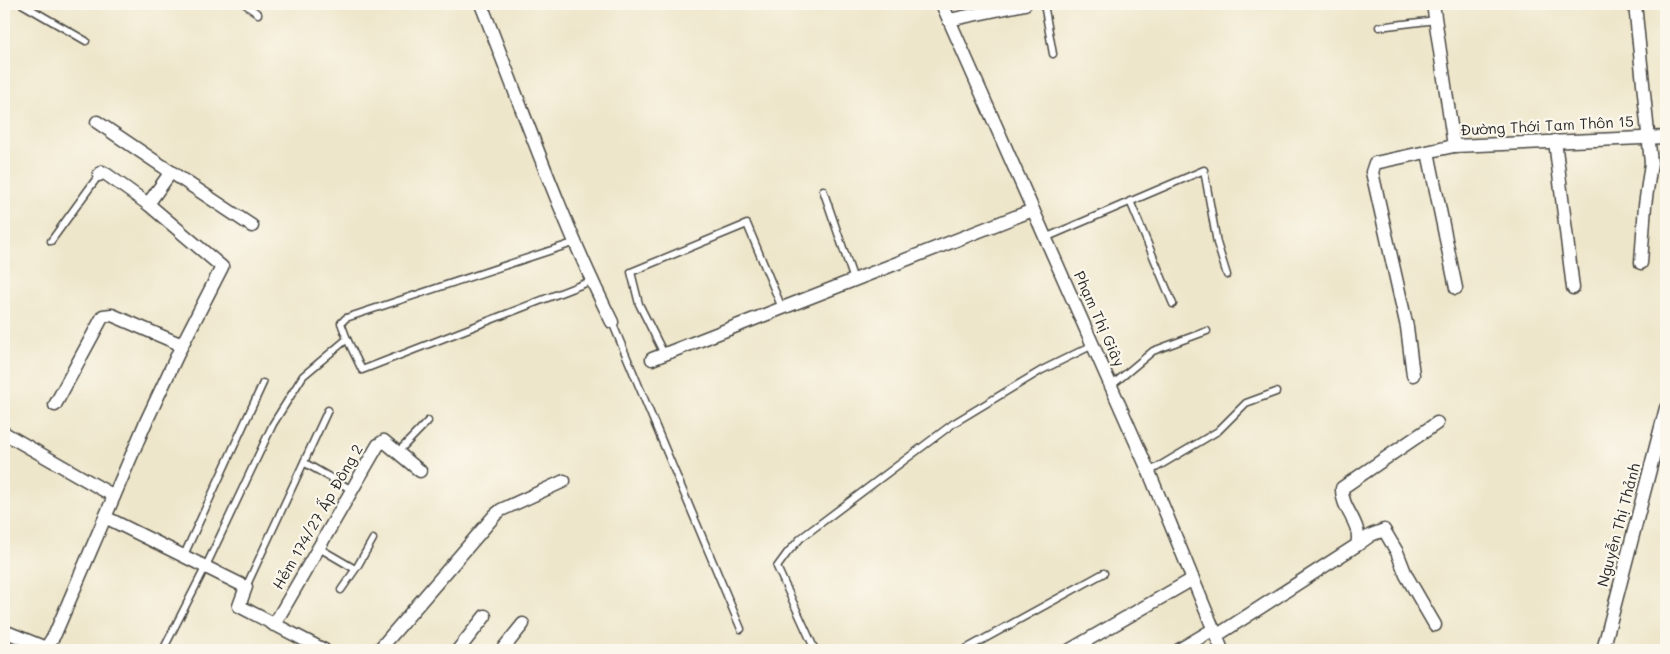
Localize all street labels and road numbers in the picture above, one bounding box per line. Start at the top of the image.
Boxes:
street label: Đường Thới Tam Thôn 15 [1460,110,1634,140]
street label: Phạm Thị Giây [1070,268,1130,370]
street label: Hẻm 174/27 Ấp Đông 2 [267,440,367,593]
street label: Nguyễn Thị Thảnh [1592,461,1644,589]

